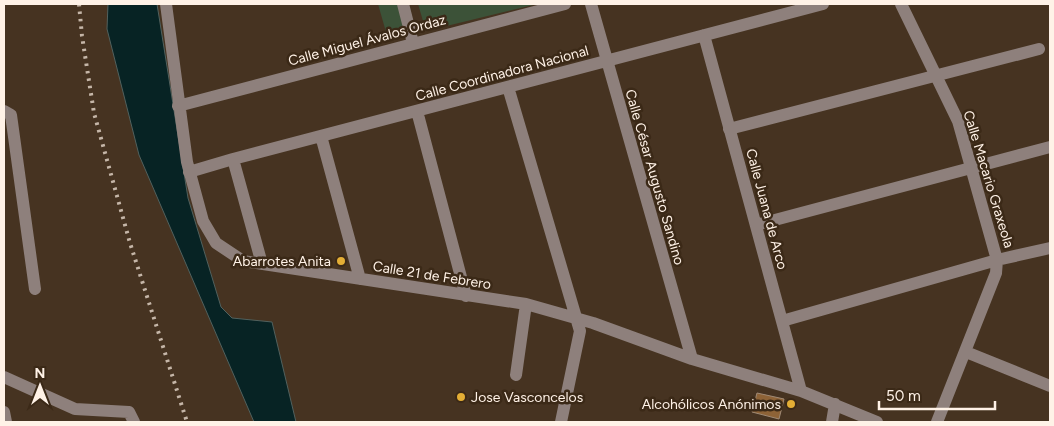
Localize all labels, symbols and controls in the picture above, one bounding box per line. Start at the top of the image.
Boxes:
street label: Calle Miguel Ávalos Ordaz [287,11,448,70]
street label: Calle Coordinadora Nacional [414,42,591,105]
street label: Calle César Augusto Sandino [621,87,688,267]
street label: Calle Macario Graxeola [960,108,1018,250]
street label: Calle Juana de Arco [742,147,791,271]
place label: Abarrotes Anita [233,253,331,270]
marker: Abarrotes Anita [335,255,347,267]
street label: Calle 21 de Febrero [372,258,492,293]
north arrow [15,361,65,411]
text: N [35,365,45,382]
scale bar [879,378,995,410]
text: 50 m [886,387,921,405]
place label: Jose Vasconcelos [471,389,583,406]
marker: Jose Vasconcelos [455,391,467,403]
place label: Alcohólicos Anónimos [642,396,781,413]
marker: Alcohólicos Anónimos [785,398,797,410]

